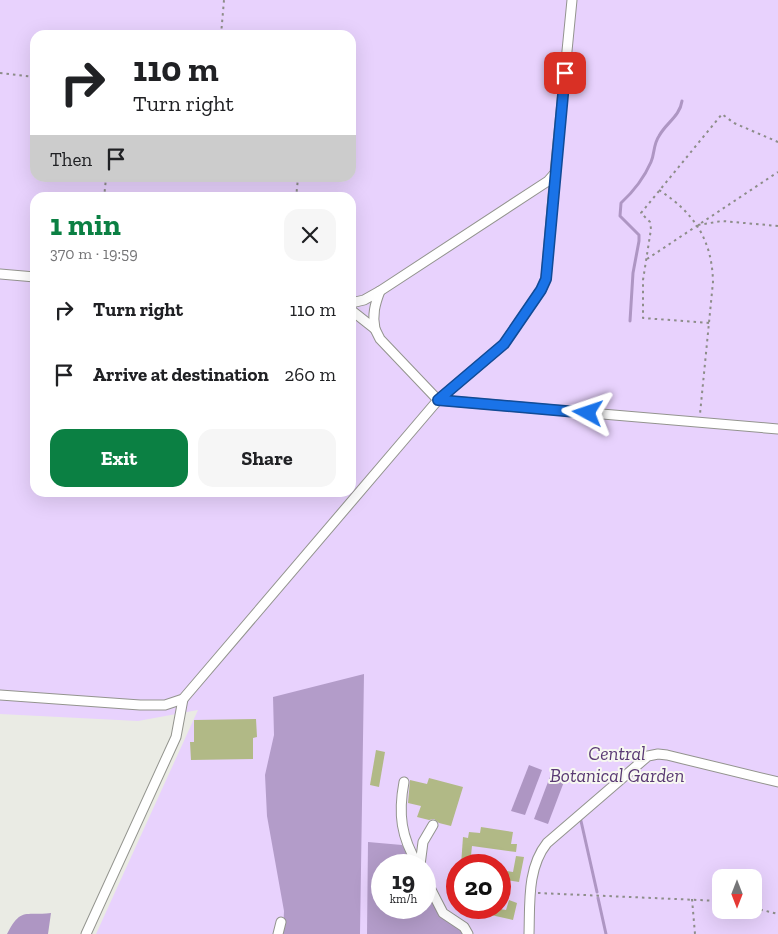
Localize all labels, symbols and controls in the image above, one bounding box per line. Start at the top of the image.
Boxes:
text: 110 m [133,48,219,90]
icon: right [50,50,115,115]
pin [544,52,586,94]
icon: arrive [551,59,579,87]
text: Turn right [133,90,234,117]
icon: arrive [102,145,130,173]
text: Then [50,148,92,171]
text: 1 min [50,207,121,243]
button: close [284,209,336,261]
text: 370 m · 19:59 [50,244,138,263]
icon: right [50,296,78,324]
text: Turn right [93,298,183,321]
text: 110 m [290,298,336,321]
icon: arrive [50,361,78,389]
text: Arrive at destination [93,363,269,386]
text: 260 m [284,363,336,386]
position arrow [561,386,613,438]
button: Exit [50,429,188,487]
button: Share [198,429,336,487]
park label: Central Botanical Garden [550,742,684,787]
speed limit sign: 20 [446,854,511,919]
text: 19 [392,865,415,895]
north arrow [712,869,762,919]
map controls [712,869,762,919]
text: km/h [390,892,417,906]

